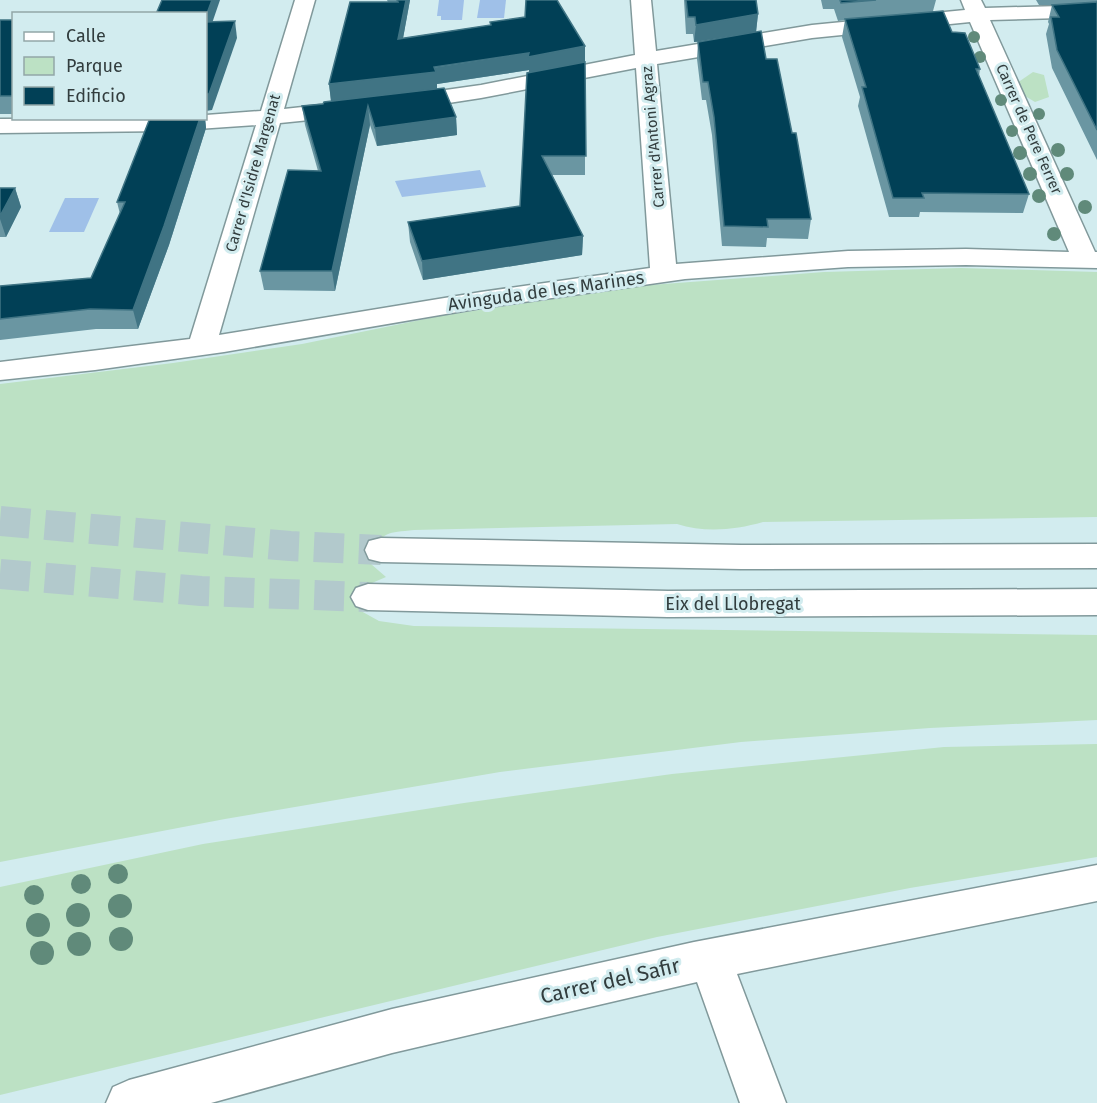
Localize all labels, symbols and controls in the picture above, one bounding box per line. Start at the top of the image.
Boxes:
legend [12,12,207,120]
text: Calle [66,25,106,47]
text: Parque [66,55,123,77]
street label: Carrer de Pere Ferrer [992,61,1066,197]
street label: Carrer d'Antoni Agraz [638,65,668,209]
text: Edificio [66,85,126,107]
street label: Carrer d'Isidre Margenat [222,91,284,254]
street label: Avinguda de les Marines [446,266,646,316]
street label: Eix del Llobregat [665,593,801,615]
street label: Carrer del Safir [538,952,682,1010]

